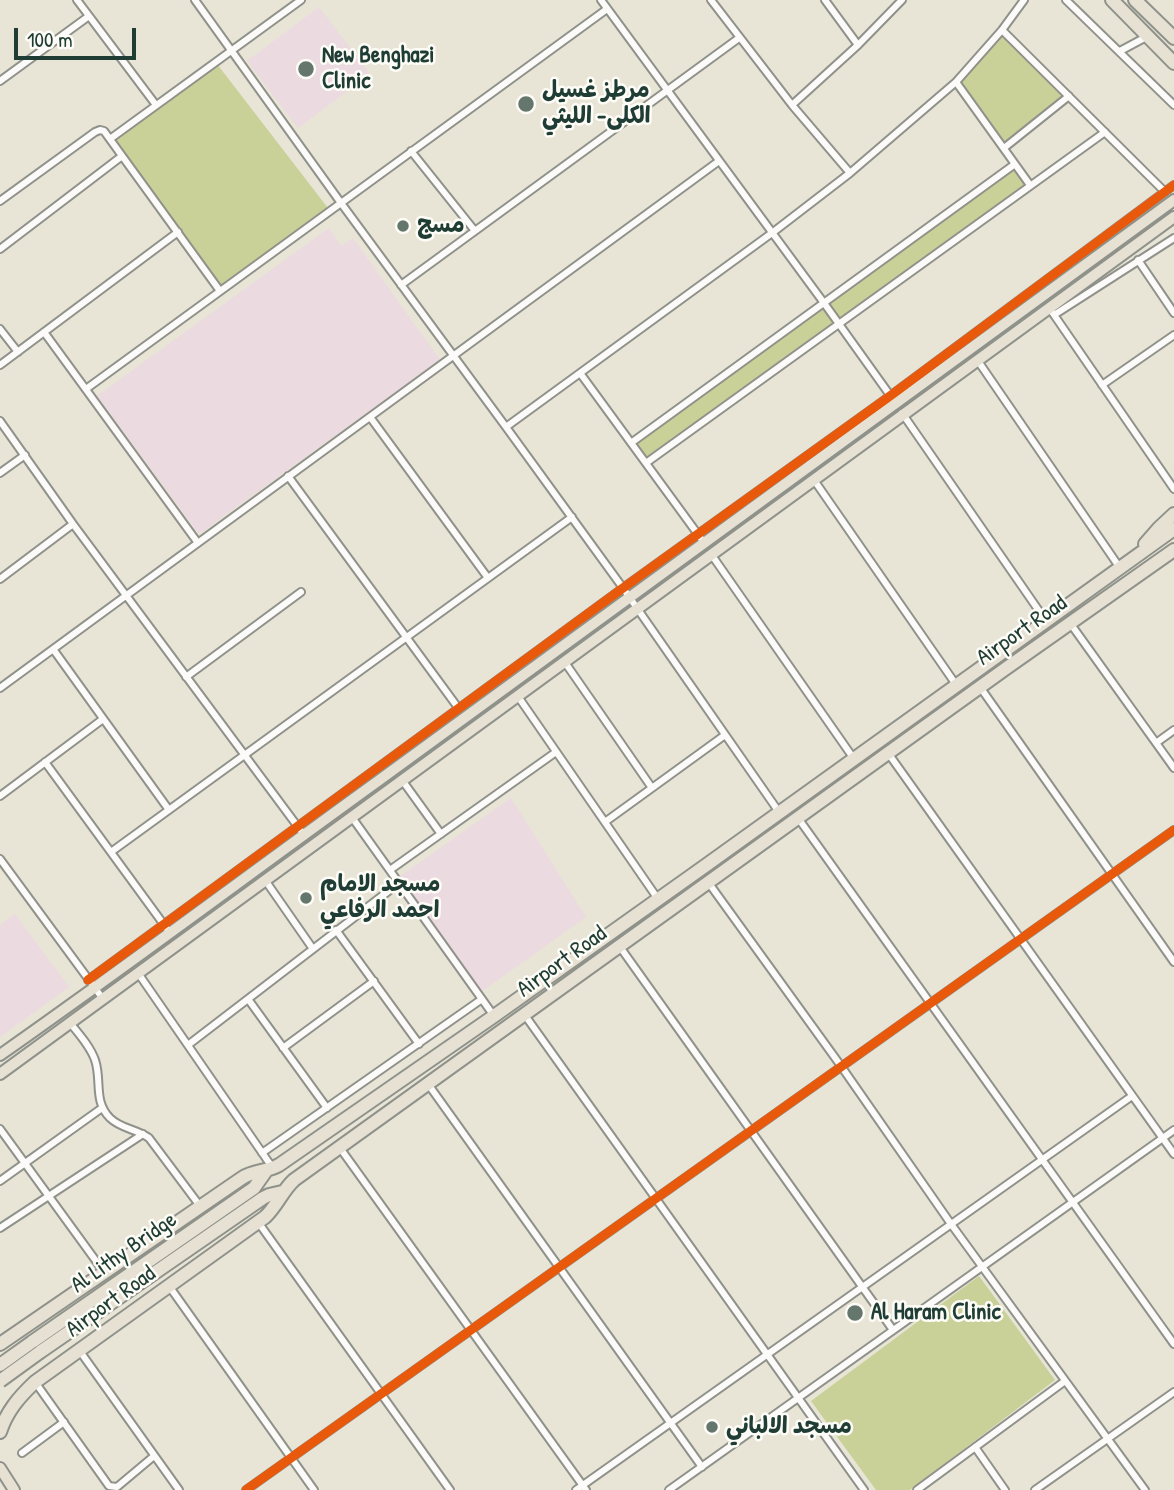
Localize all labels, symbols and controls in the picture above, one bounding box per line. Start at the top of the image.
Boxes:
scale bar [18,14,140,58]
text: 100 m [27,25,73,54]
place label: New Benghazi Clinic [322,42,434,96]
marker: New Benghazi Clinic [296,59,316,79]
place label: مرطز غسيل الكلى- الليثي [542,77,651,131]
marker: مرطز غسيل الكلى- الليثي [516,94,536,114]
place label: مسج [417,212,465,240]
marker: مسج [395,218,411,234]
street label: Airport Road [971,590,1073,672]
place label: مسجد الامام احمد الرفاعي [320,871,440,925]
marker: مسجد الامام احمد الرفاعي [298,890,314,906]
street label: Airport Road [512,920,612,1004]
street label: Al Lithy Bridge [66,1206,182,1300]
street label: Airport Road [61,1260,161,1344]
place label: Al Haram Clinic [871,1299,1001,1327]
marker: Al Haram Clinic [845,1303,865,1323]
place label: مسجد الالباني [726,1413,852,1441]
marker: مسجد الالباني [704,1419,720,1435]

